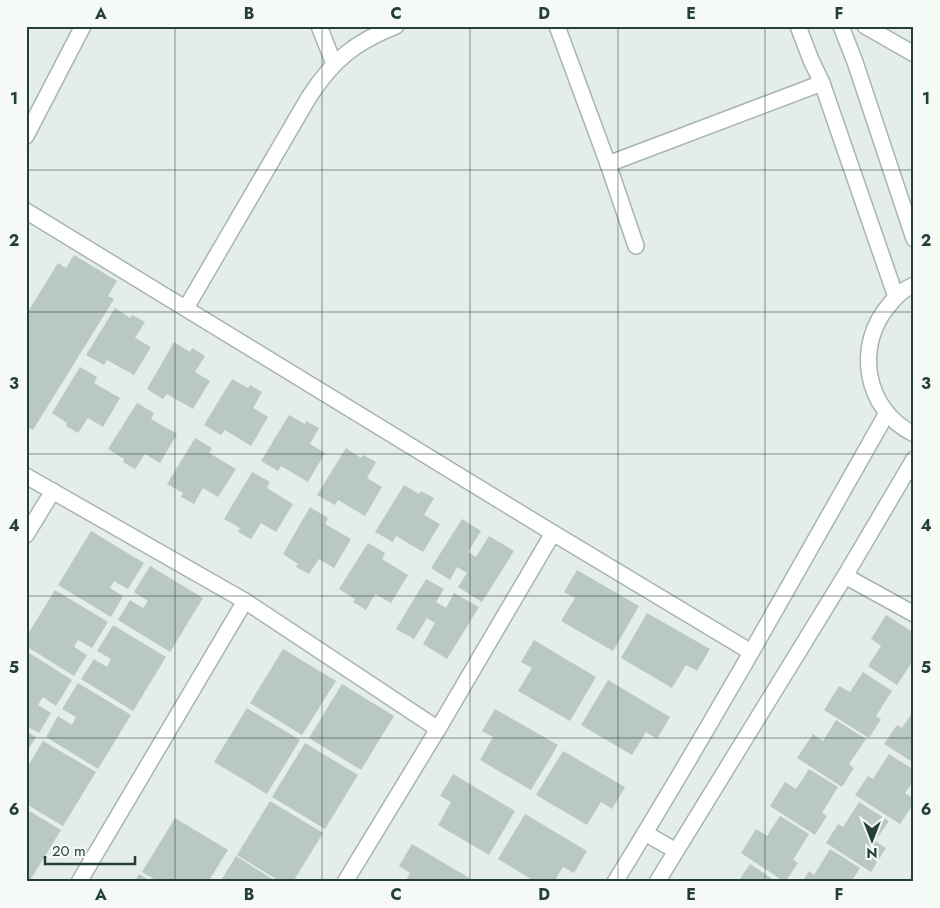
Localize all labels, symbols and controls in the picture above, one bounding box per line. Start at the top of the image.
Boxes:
text: A [94,2,107,25]
text: B [244,2,254,25]
text: C [390,2,402,25]
text: D [538,2,550,25]
text: E [686,2,696,25]
text: F [835,2,843,25]
text: 1 [10,87,18,110]
text: 1 [922,87,930,110]
text: 2 [9,229,19,252]
text: 2 [921,229,931,252]
text: 3 [9,372,19,395]
text: 3 [921,372,931,395]
text: 4 [8,514,20,537]
text: 4 [920,514,932,537]
text: 5 [9,656,19,679]
text: 5 [921,656,931,679]
text: 6 [9,798,19,821]
text: 6 [921,798,931,821]
north arrow [848,816,898,866]
scale bar [45,833,135,865]
text: 20 m [52,840,86,862]
text: N [866,843,878,863]
text: A [94,883,107,906]
text: B [244,883,254,906]
text: C [390,883,402,906]
text: D [538,883,550,906]
text: E [686,883,696,906]
text: F [835,883,843,906]

